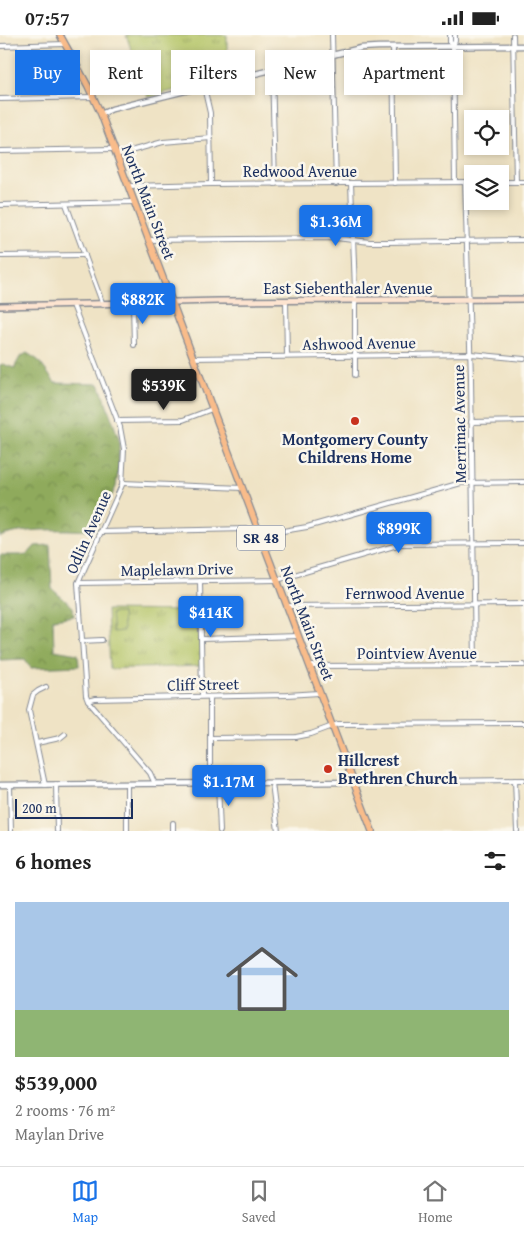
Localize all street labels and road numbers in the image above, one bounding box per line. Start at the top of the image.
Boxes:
street label: North Main Street [116,141,182,263]
street label: Redwood Avenue [243,159,357,183]
street label: East Siebenthaler Avenue [263,276,433,300]
street label: Ashwood Avenue [302,330,416,356]
street label: Merrimac Avenue [446,364,472,484]
street label: Odlin Avenue [59,487,117,577]
road number: SR 48 [237,525,285,551]
street label: Maplelawn Drive [120,556,234,582]
street label: North Main Street [275,562,341,684]
street label: Fernwood Avenue [346,581,464,605]
street label: Pointview Avenue [357,641,477,665]
street label: Cliff Street [167,671,240,697]

